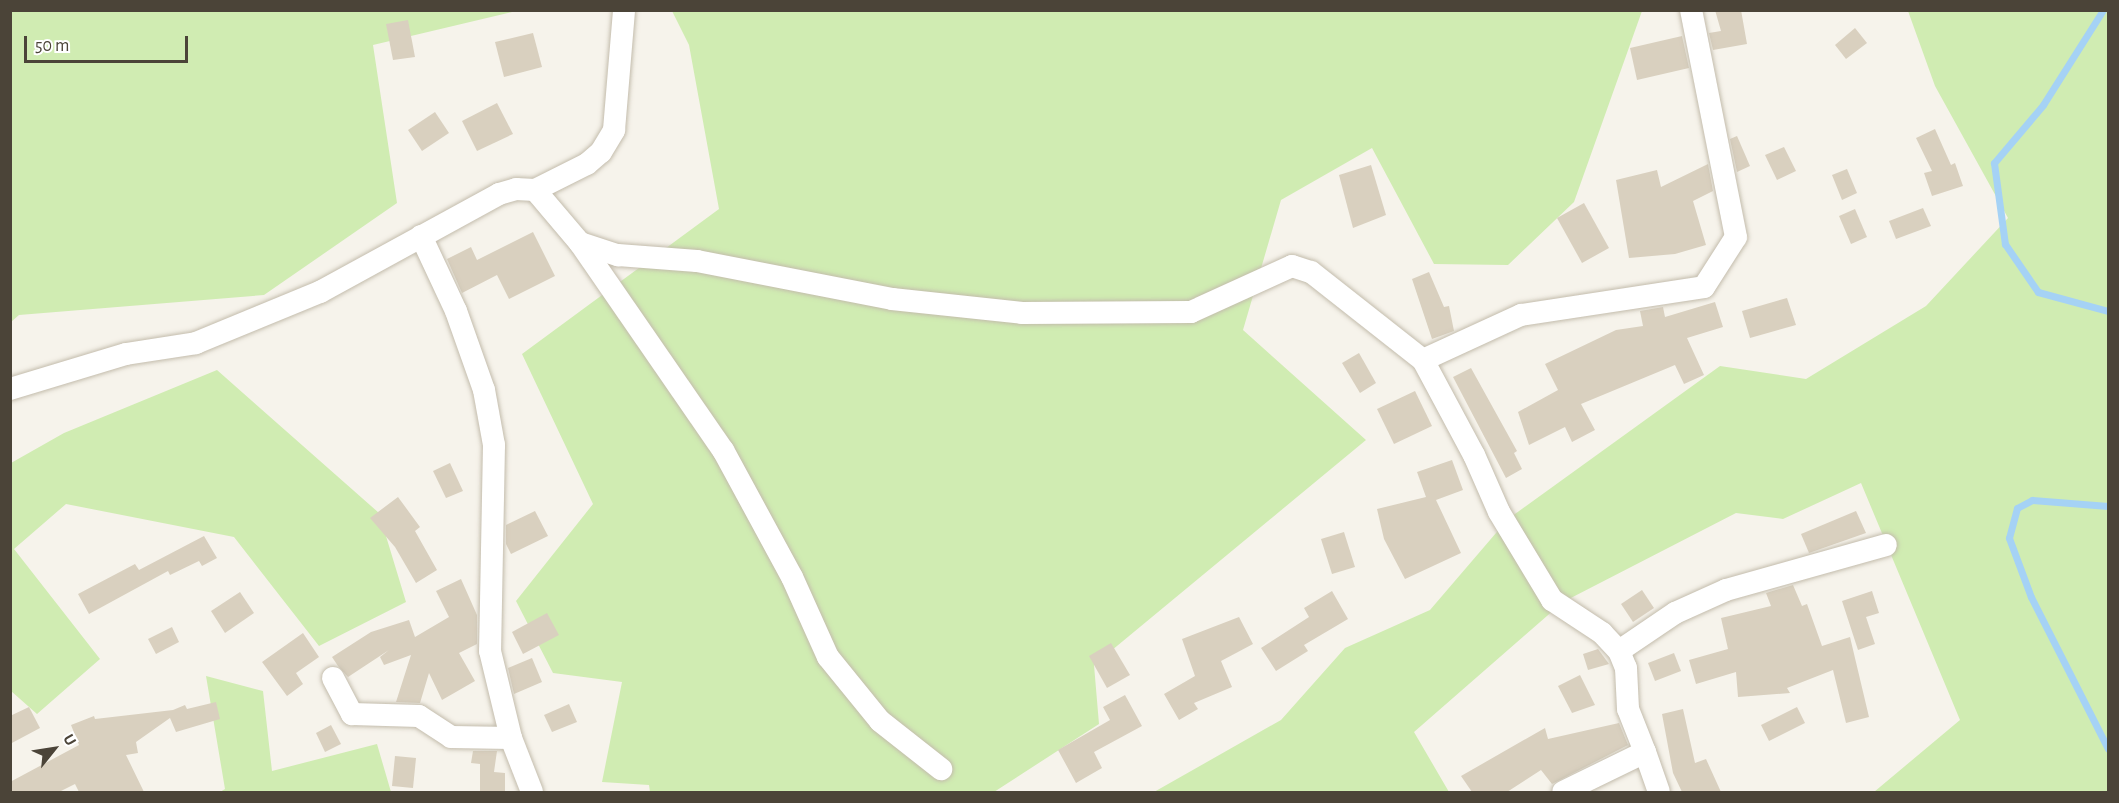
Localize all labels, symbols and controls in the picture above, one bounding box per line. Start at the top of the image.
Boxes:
scale bar [27,24,190,62]
text: 50 m [35,37,69,55]
north arrow [24,719,84,779]
text: U [60,732,79,748]

